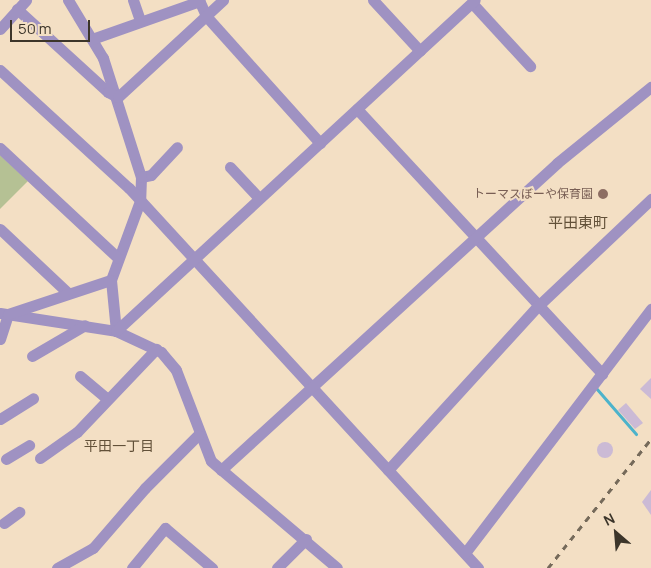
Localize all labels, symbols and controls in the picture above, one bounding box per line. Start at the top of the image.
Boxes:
scale bar [12,10,92,42]
text: 50 m [18,18,52,39]
place label: トーマスぼーや保育園 [473,187,593,201]
marker: トーマスぼーや保育園 [597,188,609,200]
district label: 平田東町 [548,214,608,232]
district label: 平田一丁目 [84,438,154,454]
north arrow [591,508,641,558]
text: N [600,508,618,530]

